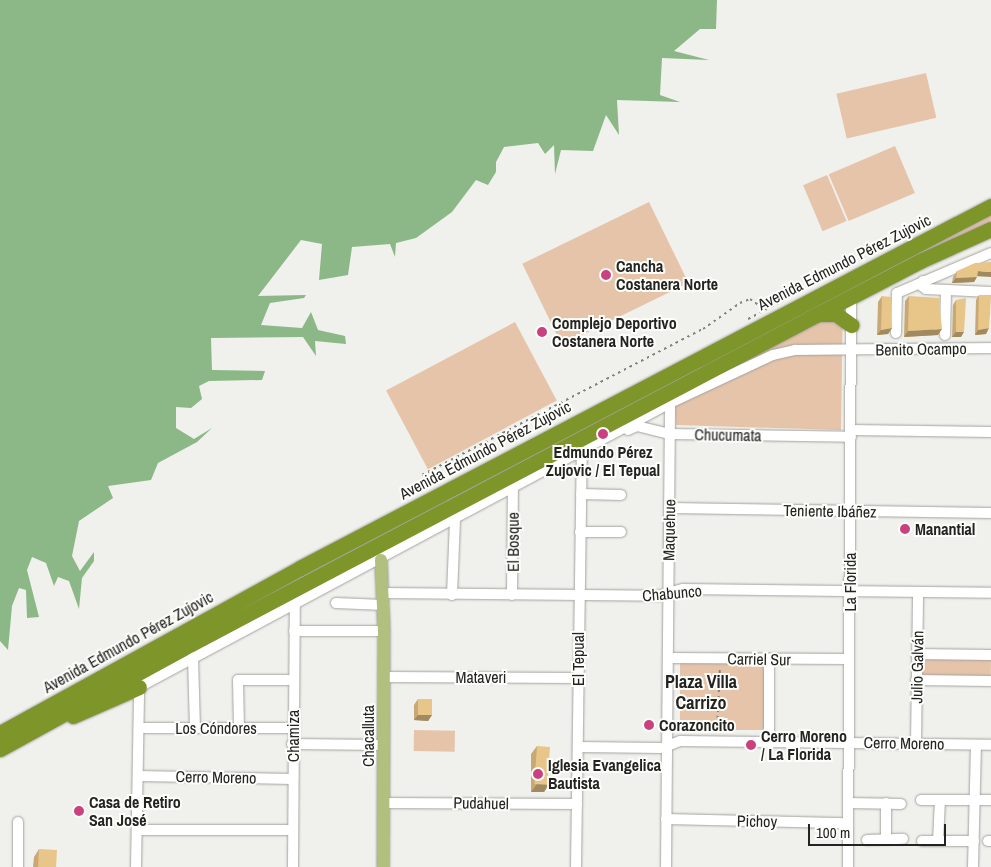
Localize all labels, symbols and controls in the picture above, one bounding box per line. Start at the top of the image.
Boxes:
street label: Avenida Edmundo Pérez Zujovic [754,210,934,314]
place label: Cancha Costanera Norte [616,256,718,294]
marker: Cancha Costanera Norte [600,269,612,281]
place label: Complejo Deportivo Costanera Norte [552,313,677,351]
marker: Complejo Deportivo Costanera Norte [536,326,548,338]
street label: Benito Ocampo [875,339,967,359]
street label: Avenida Edmundo Pérez Zujovic [396,397,574,503]
street label: Chucumata [694,425,762,445]
marker: Edmundo Pérez Zujovic / El Tepual [597,428,609,440]
place label: Edmundo Pérez Zujovic / El Tepual [546,442,660,480]
street label: Maquehue [659,499,679,561]
street label: Teniente Ibáñez [783,501,877,521]
street label: El Bosque [503,512,523,572]
place label: Manantial [915,519,976,539]
marker: Manantial [899,523,911,535]
street label: La Florida [840,552,860,612]
street label: Chabunco [641,581,703,605]
street label: Avenida Edmundo Pérez Zujovic [40,587,216,697]
street label: Julio Galván [907,630,927,704]
street label: El Tepual [568,632,588,686]
street label: Carriel Sur [727,649,791,669]
street label: Mataveri [455,667,507,687]
district label: Plaza Villa Carrizo [665,672,737,714]
street label: Chacalluta [358,705,378,767]
street label: Chamiza [283,710,303,762]
place label: Corazoncito [659,715,735,735]
street label: Los Cóndores [175,718,257,738]
marker: Corazoncito [643,719,655,731]
place label: Cerro Moreno / La Florida [761,726,847,764]
street label: Cerro Moreno [863,733,945,753]
marker: Cerro Moreno / La Florida [745,739,757,751]
place label: Iglesia Evangelica Bautista [548,755,661,793]
street label: Cerro Moreno [175,767,257,787]
marker: Iglesia Evangelica Bautista [532,768,544,780]
place label: Casa de Retiro San José [89,792,181,830]
street label: Pudahuel [453,793,509,813]
marker: Casa de Retiro San José [73,805,85,817]
street label: Pichoy [737,811,777,831]
scale bar [811,814,948,846]
text: 100 m [816,822,850,843]

